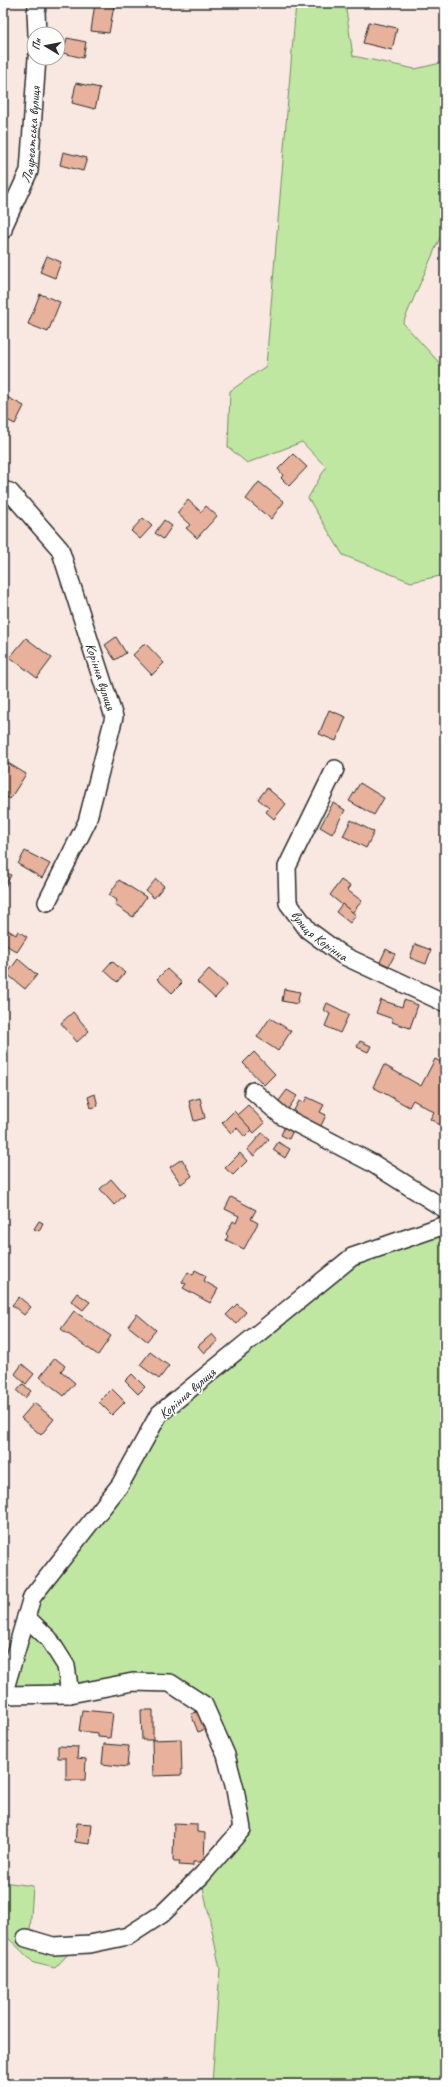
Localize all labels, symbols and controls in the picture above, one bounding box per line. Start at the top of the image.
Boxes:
north arrow [26,26,66,66]
text: Пн [28,36,44,51]
street label: Лауреатська вулиця [17,84,44,186]
street label: Корінна вулиця [82,641,120,713]
street label: вулиця Корінна [287,907,351,966]
street label: Корінна вулиця [156,1364,220,1423]

